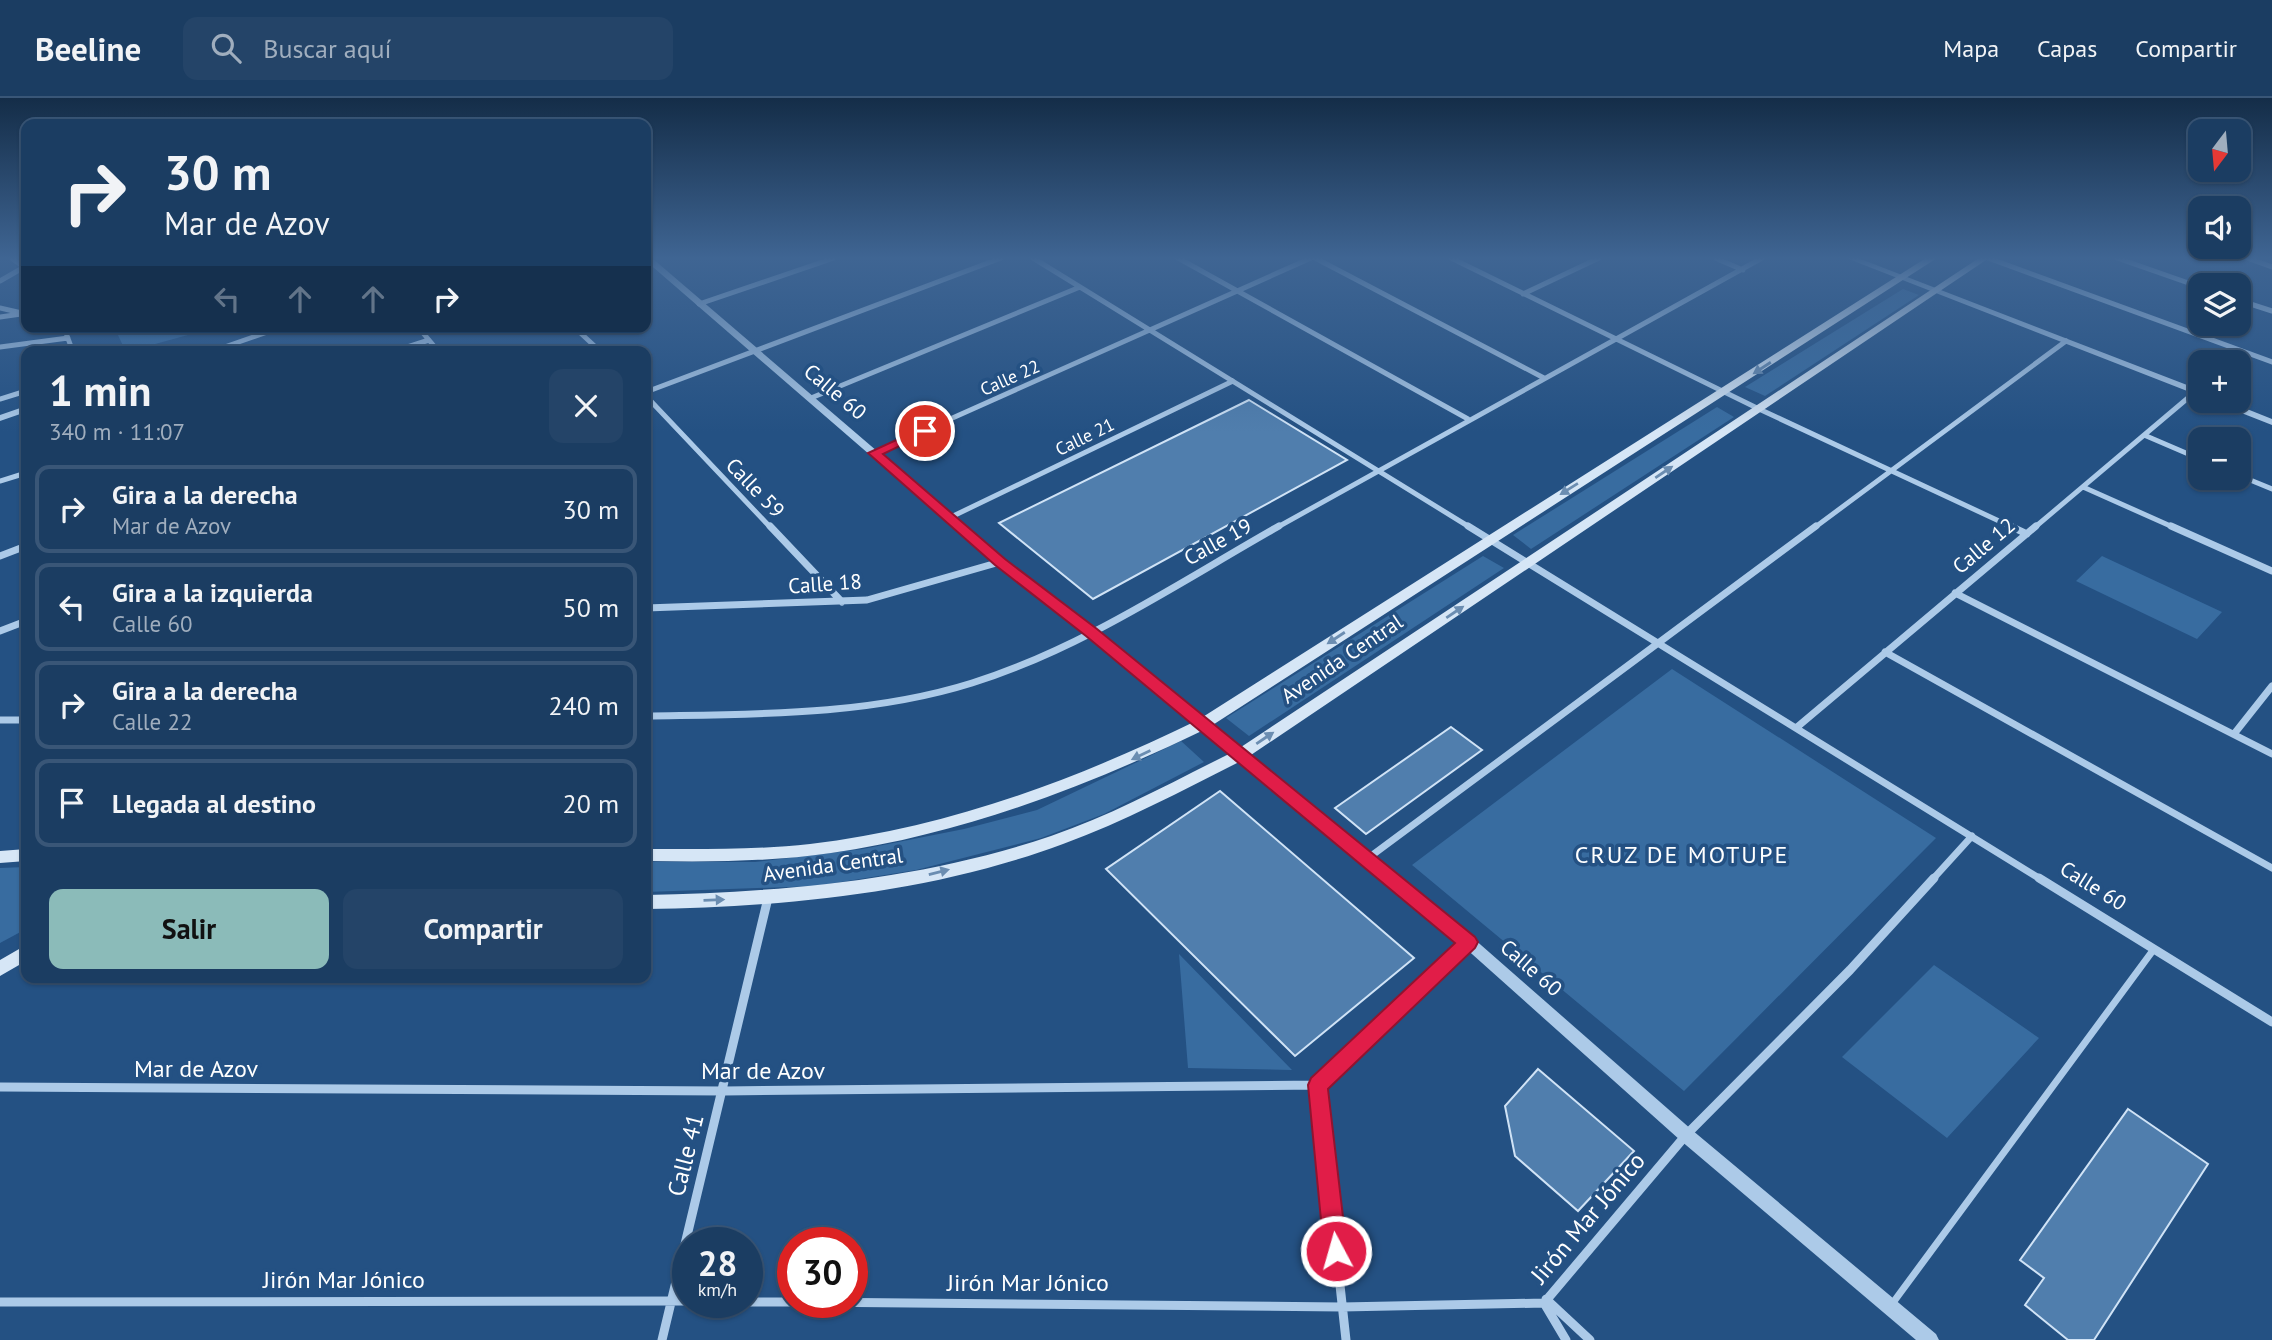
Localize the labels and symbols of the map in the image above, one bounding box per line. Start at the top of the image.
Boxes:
north arrow [2188,119,2250,182]
street label: Calle 22 [976,354,1043,401]
street label: Calle 60 [798,358,872,426]
one-way arrow [1752,361,1771,374]
pin [895,401,955,461]
street label: Calle 21 [1051,412,1118,461]
street label: Calle 59 [720,452,791,523]
one-way arrow [1655,465,1673,479]
one-way arrow [1560,483,1579,496]
street label: Calle 19 [1179,512,1256,571]
street label: Calle 12 [1947,512,2021,580]
street label: Calle 18 [787,567,863,600]
one-way arrow [1445,605,1464,618]
street label: Avenida Central [1276,608,1408,709]
one-way arrow [1327,632,1346,645]
one-way arrow [1256,732,1275,745]
one-way arrow [1131,750,1151,761]
district label: CRUZ DE MOTUPE [1575,839,1789,870]
street label: Avenida Central [761,841,905,888]
street label: Calle 60 [2055,855,2132,916]
one-way arrow [928,866,950,877]
one-way arrow [703,894,725,906]
street label: Calle 60 [1495,933,1568,1002]
street label: Mar de Azov [134,1053,259,1084]
street label: Mar de Azov [701,1055,826,1086]
street label: Calle 41 [660,1110,711,1199]
street label: Jirón Mar Jónico [1523,1146,1652,1290]
position arrow [1299,1214,1373,1288]
speed limit sign: 30 [777,1227,868,1318]
street label: Jirón Mar Jónico [262,1264,425,1295]
street label: Jirón Mar Jónico [946,1267,1109,1298]

